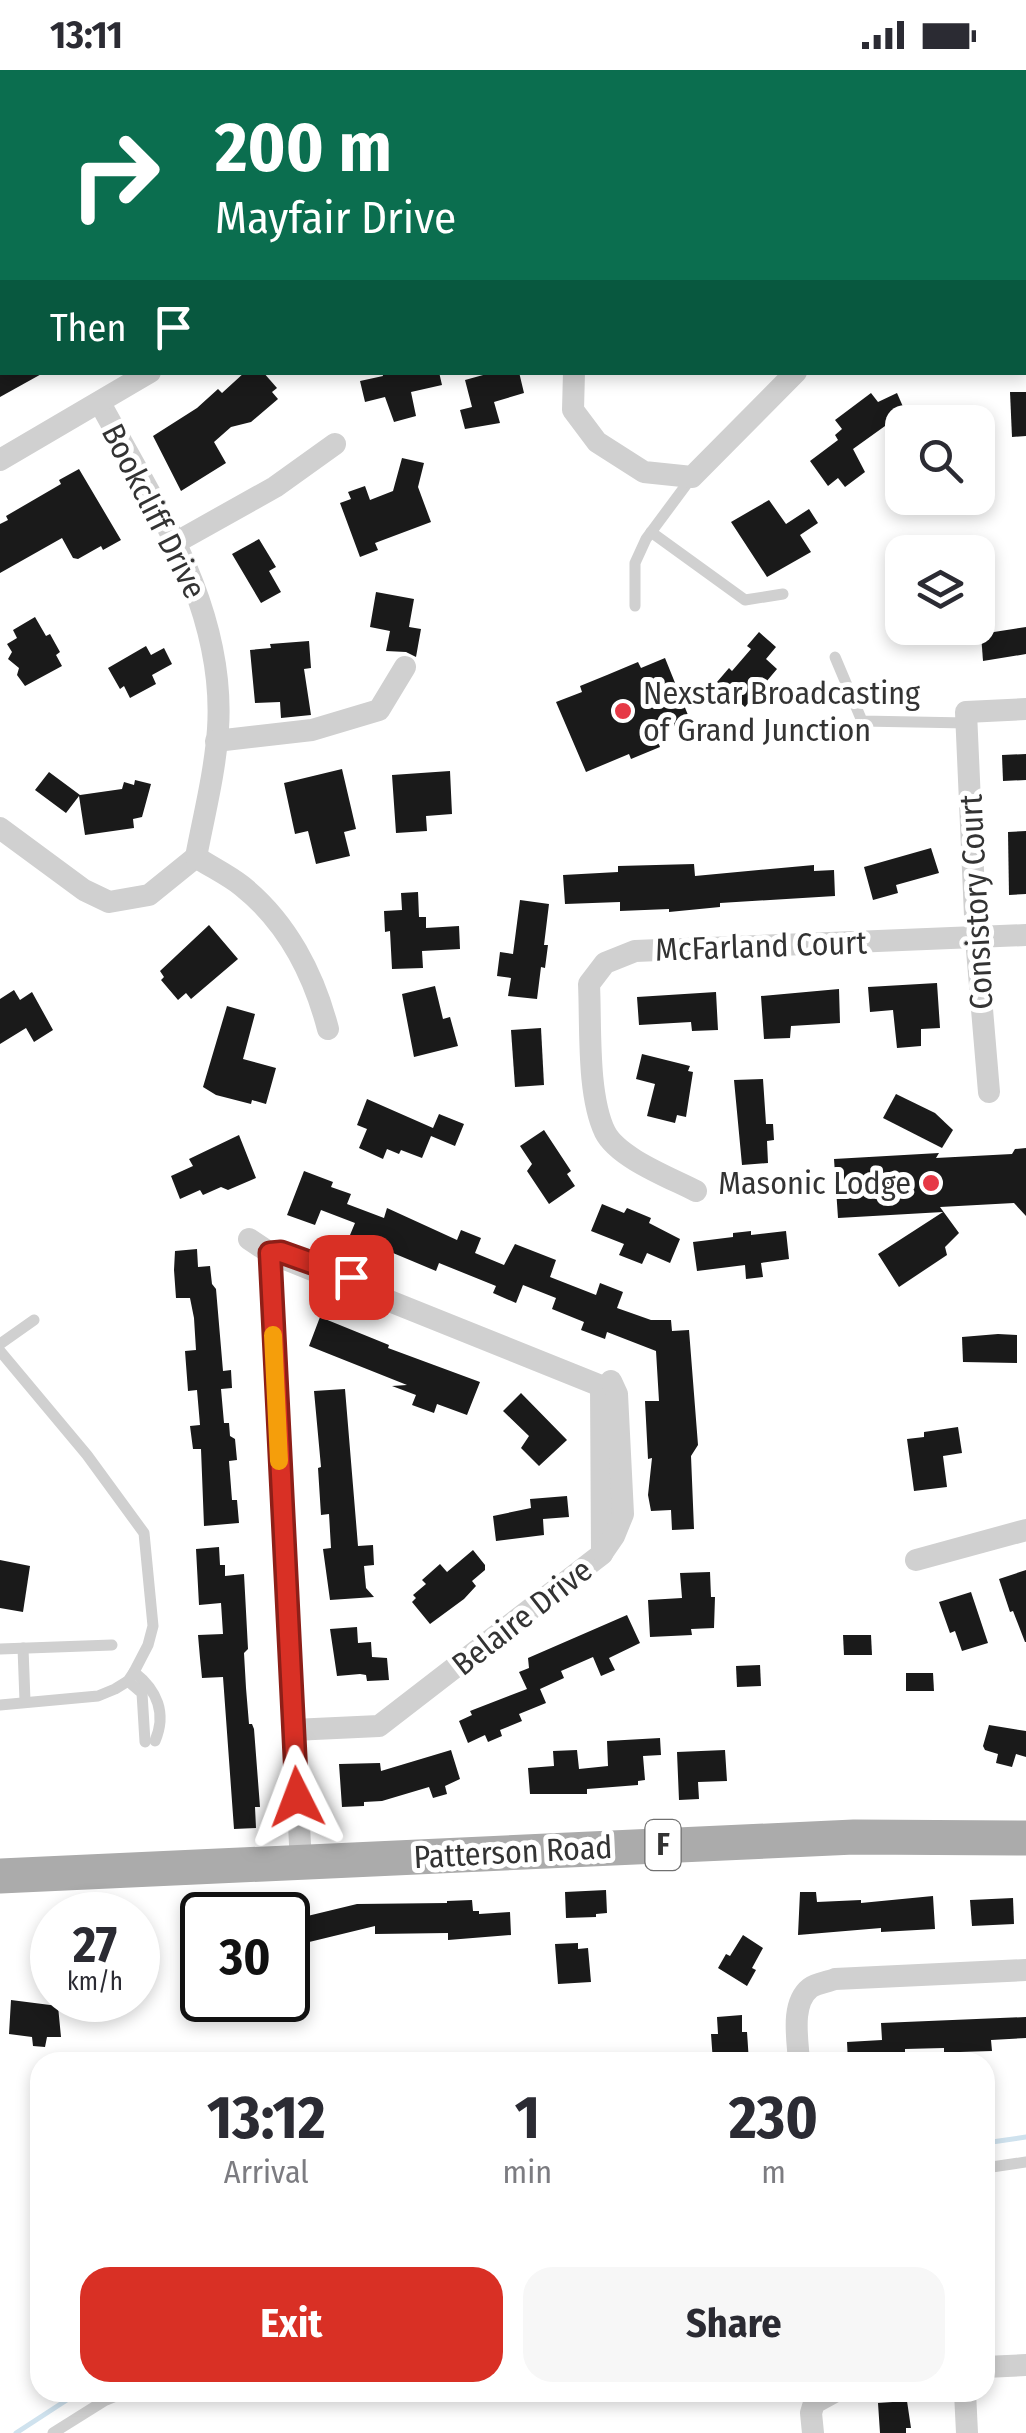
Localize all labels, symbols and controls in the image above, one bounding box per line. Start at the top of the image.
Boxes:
text: 13:11 [50,12,123,58]
text: 200 m [215,106,392,190]
icon: right [50,110,180,240]
text: Mayfair Drive [215,191,456,245]
icon: arrive [146,300,201,355]
text: Then [50,305,126,351]
map controls [885,405,995,645]
button: search [885,405,995,515]
street label: Bookcliff Drive [94,417,214,605]
button: layers [885,535,995,645]
place label: Nexstar Broadcasting of Grand Junction [643,674,920,749]
marker: Nexstar Broadcasting of Grand Junction [612,700,634,722]
street label: Consistory Court [951,793,1001,1010]
street label: McFarland Court [655,923,868,969]
place label: Masonic Lodge [718,1164,911,1202]
marker: Masonic Lodge [920,1172,942,1194]
pin [309,1235,394,1320]
icon: arrive [324,1250,379,1305]
street label: Belaire Drive [445,1551,599,1683]
position arrow [245,1745,349,1849]
road number: F [646,1820,680,1870]
street label: Patterson Road [413,1828,613,1876]
speed limit sign: 30 [180,1892,310,2022]
text: 27 [73,1915,117,1975]
text: km/h [67,1967,123,1997]
text: 13:12 [207,2082,326,2154]
text: 1 [515,2082,540,2154]
text: 230 [729,2082,818,2154]
text: Arrival [224,2153,309,2191]
text: min [503,2153,552,2191]
text: m [761,2153,786,2191]
button: Exit [80,2267,503,2382]
button: Share [523,2267,945,2382]

